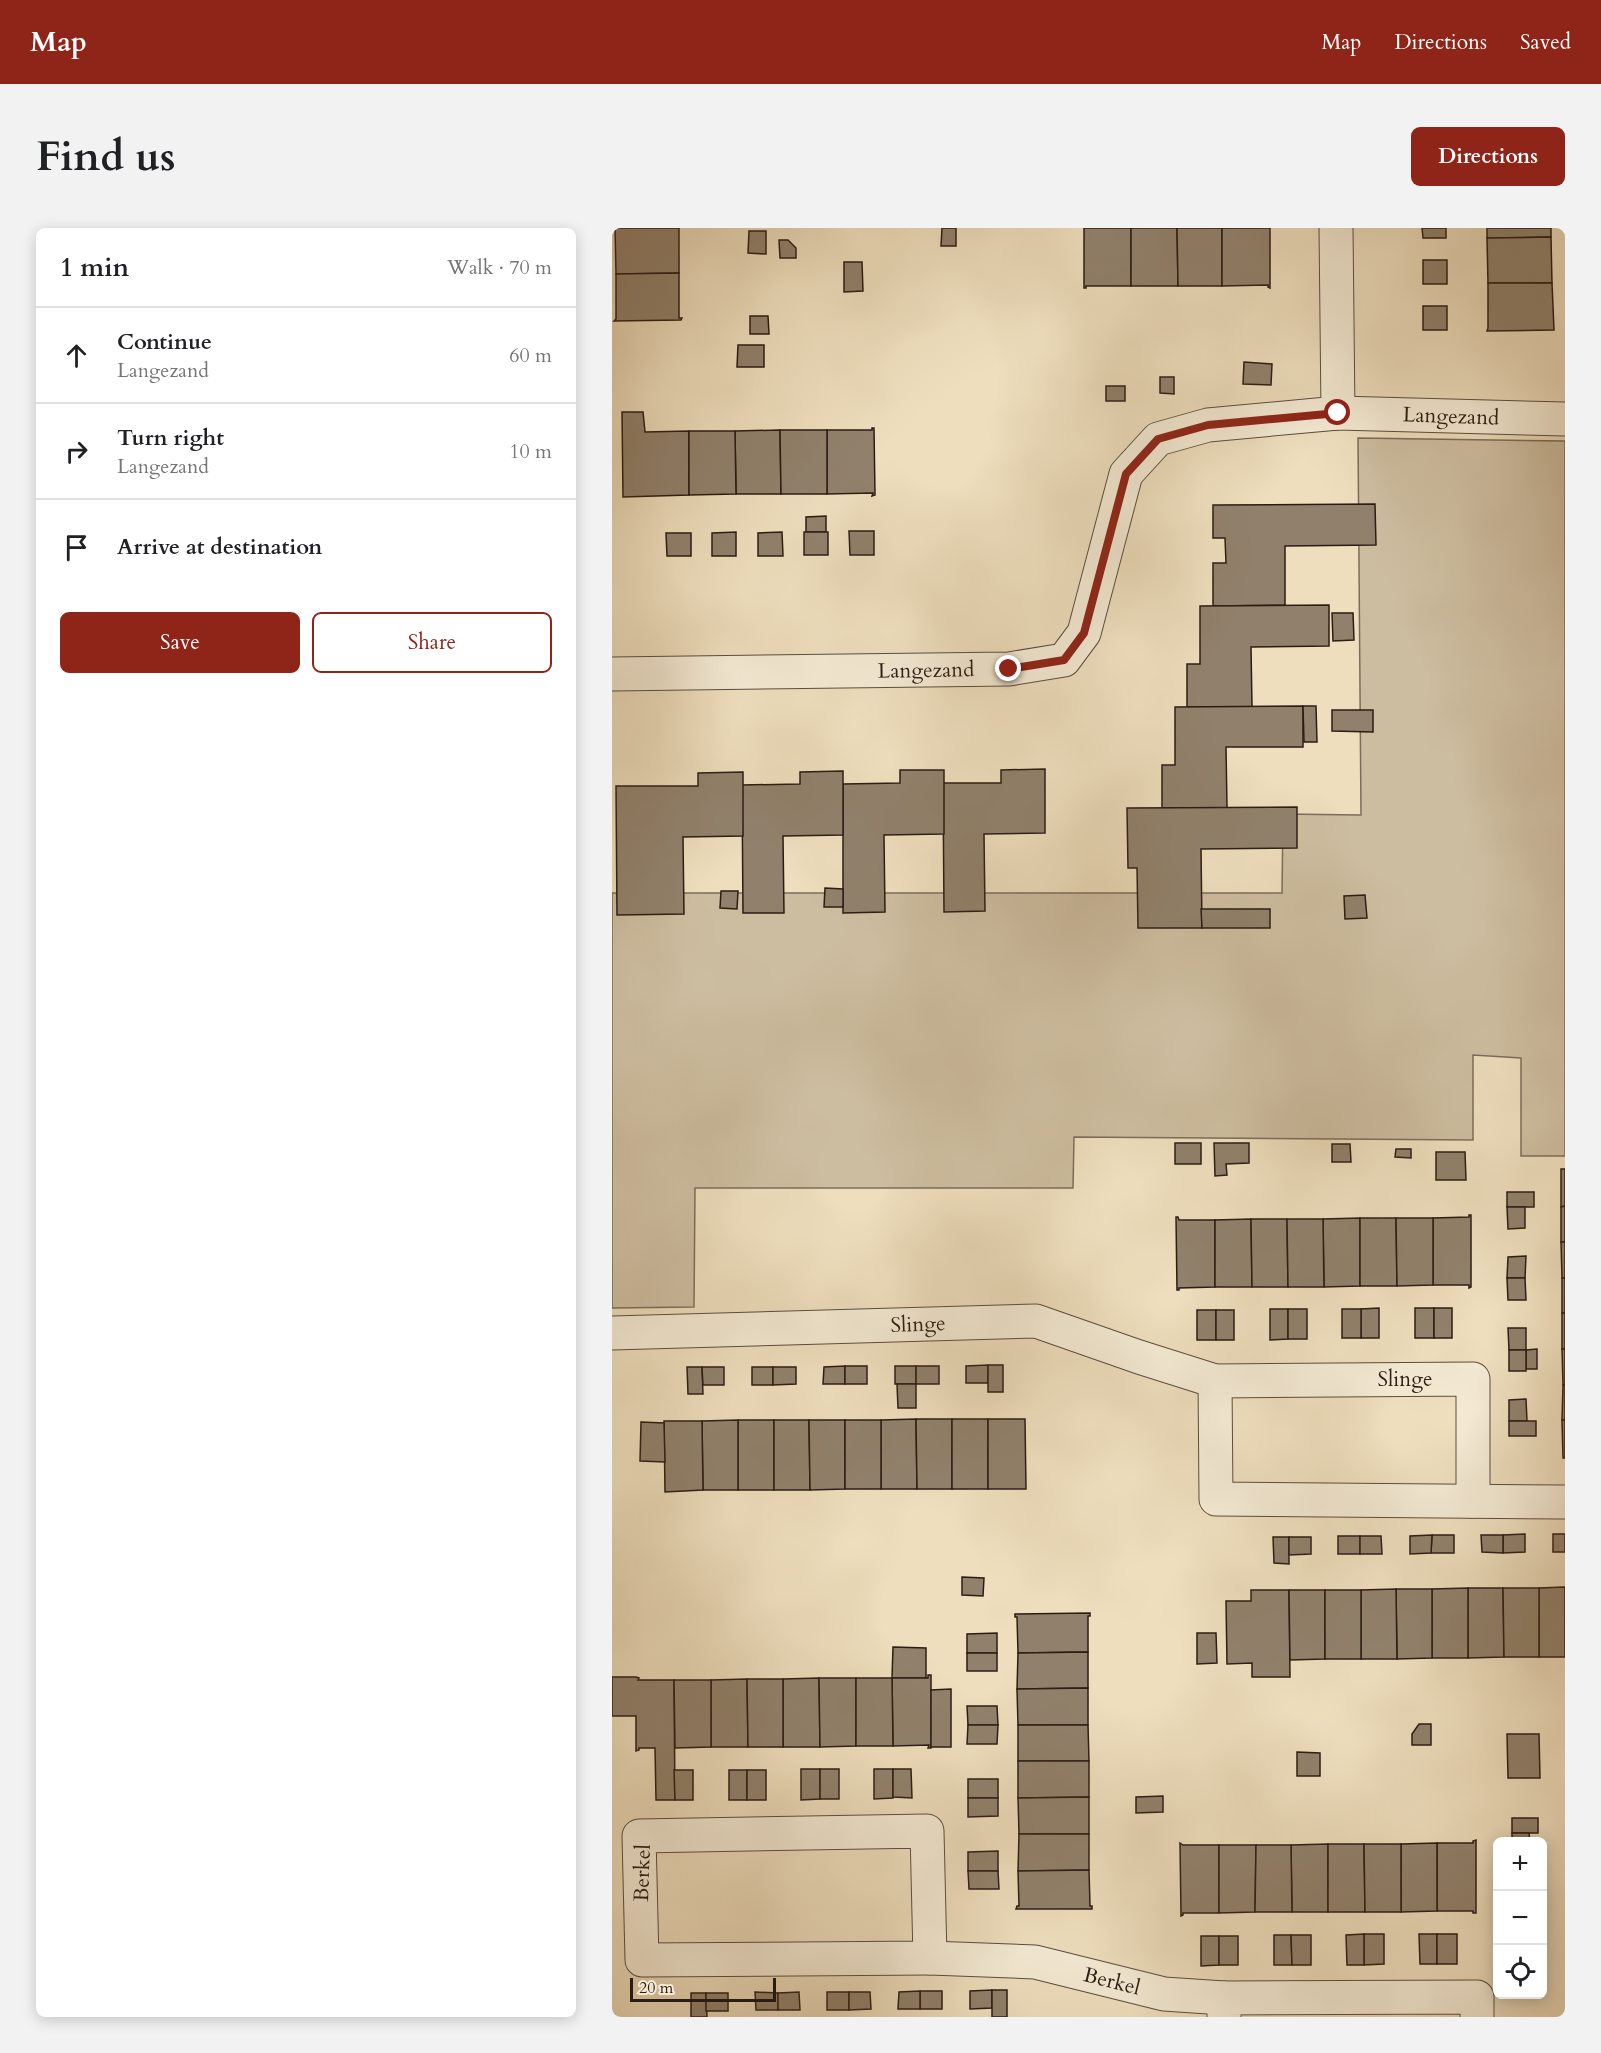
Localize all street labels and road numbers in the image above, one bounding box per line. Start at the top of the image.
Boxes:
street label: Langezand [1402,400,1500,433]
street label: Langezand [877,655,975,686]
street label: Slinge [890,1309,946,1340]
street label: Slinge [1377,1365,1433,1394]
street label: Berkel [627,1844,658,1902]
street label: Berkel [1080,1960,1143,2003]

